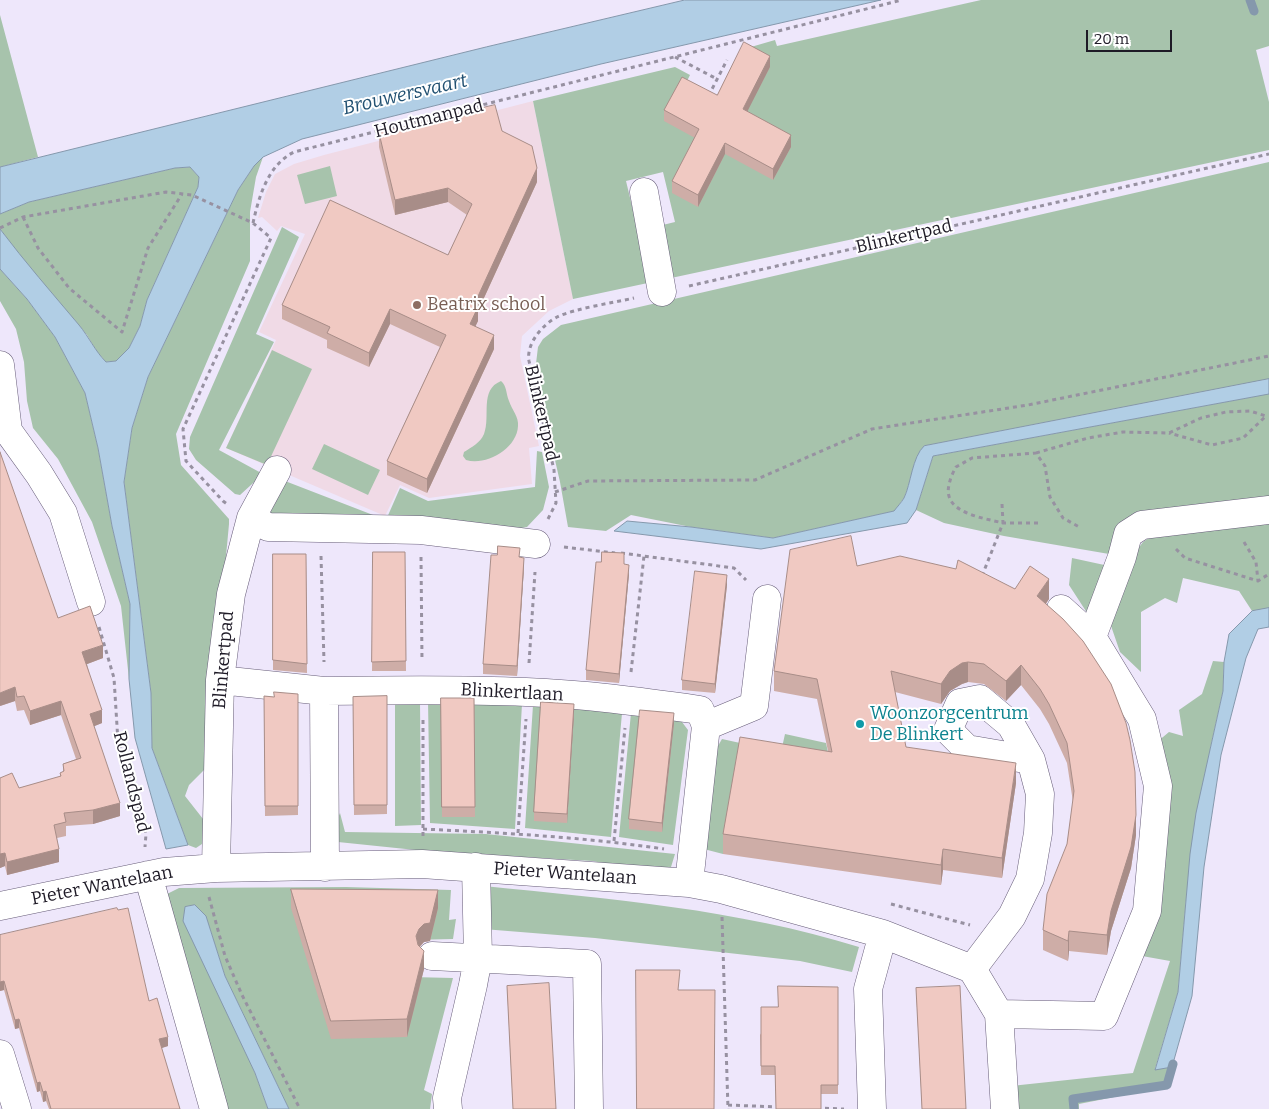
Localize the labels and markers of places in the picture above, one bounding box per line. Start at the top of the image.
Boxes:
place label: Beatrix school [427,294,545,316]
marker: Beatrix school [411,299,423,311]
place label: Woonzorgcentrum De Blinkert [870,703,1028,746]
marker: Woonzorgcentrum De Blinkert [854,718,866,730]

